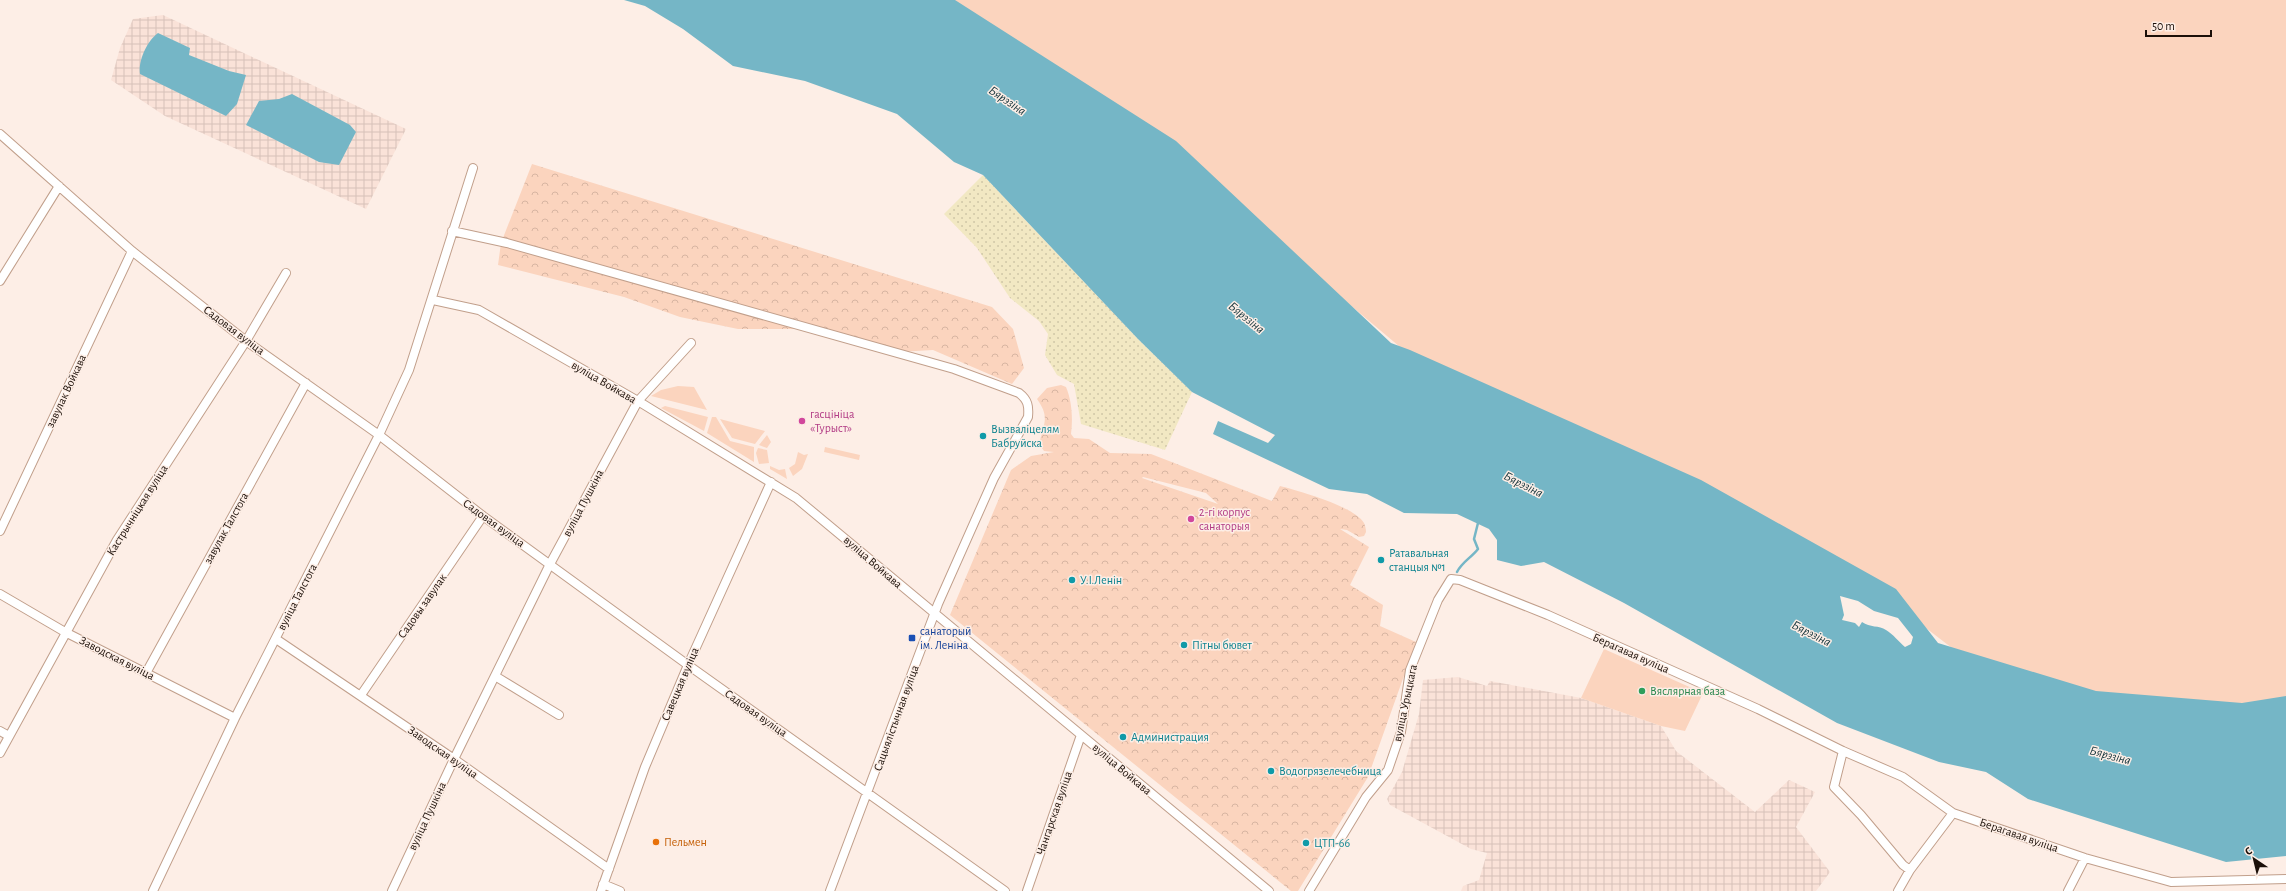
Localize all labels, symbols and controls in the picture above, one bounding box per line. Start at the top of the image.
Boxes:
scale bar [2146,12,2211,38]
text: 50 m [2152,20,2175,32]
water label: Бярэзіна [986,84,1028,118]
water label: Бярэзіна [1226,300,1267,337]
street label: Садовая вуліца [201,303,267,358]
street label: завулак Войкава [44,352,89,430]
street label: вуліца Войкава [569,359,639,407]
place label: гасцініца «Турыст» [810,408,855,435]
marker: гасцініца «Турыст» [797,416,807,426]
place label: Вызваліцелям Бабруйска [991,423,1059,450]
marker: Вызваліцелям Бабруйска [978,431,988,441]
street label: Кастрычніцкая вуліца [104,462,171,558]
street label: вуліца Пушкіна [560,467,607,539]
water label: Бярэзіна [1501,470,1545,501]
street label: завулак Талстога [202,490,252,566]
street label: Садовая вуліца [460,497,528,550]
place label: 2-гі корпус санаторыя [1199,506,1250,532]
marker: 2-гі корпус санаторыя [1186,514,1196,524]
street label: вуліца Войкава [841,534,905,592]
place label: Ратавальная станцыя №1 [1389,547,1449,573]
marker: Ратавальная станцыя №1 [1376,555,1386,565]
street label: вуліца Талстога [275,561,320,633]
street label: Садовы завулак [395,571,450,641]
place label: У.І.Ленін [1080,574,1122,586]
marker: У.І.Ленін [1067,575,1077,585]
water label: Бярэзіна [1789,619,1833,650]
place label: санаторый ім. Леніна [920,625,971,651]
street label: Берагавая вуліца [1590,631,1672,676]
marker: санаторый ім. Леніна [907,633,917,643]
street label: Заводская вуліца [77,634,157,683]
place label: Пітны бювет [1192,639,1252,651]
marker: Пітны бювет [1179,640,1189,650]
street label: Савецкая вуліца [659,645,702,723]
street label: Сацыялістычная вуліца [871,663,922,773]
street label: вуліца Урыцкага [1391,663,1420,743]
place label: Вяслярная база [1650,685,1726,697]
marker: Вяслярная база [1637,686,1647,696]
street label: Садовая вуліца [722,687,790,740]
street label: Заводская вуліца [405,723,481,782]
place label: Администрация [1131,731,1209,743]
marker: Администрация [1118,732,1128,742]
street label: вуліца Войкава [1090,741,1154,798]
water label: Бярэзіна [2088,744,2132,768]
place label: Водогрязелечебница [1279,765,1382,777]
marker: Водогрязелечебница [1266,766,1276,776]
street label: Чангарская вуліца [1034,769,1075,857]
street label: вуліца Пушкіна [406,779,449,852]
street label: Берагавая вуліца [1978,816,2060,855]
place label: Пельмен [664,836,707,848]
marker: Пельмен [651,837,661,847]
place label: ЦТП-66 [1314,837,1350,849]
marker: ЦТП-66 [1301,838,1311,848]
north arrow [2234,839,2274,879]
text: С [2243,845,2254,857]

